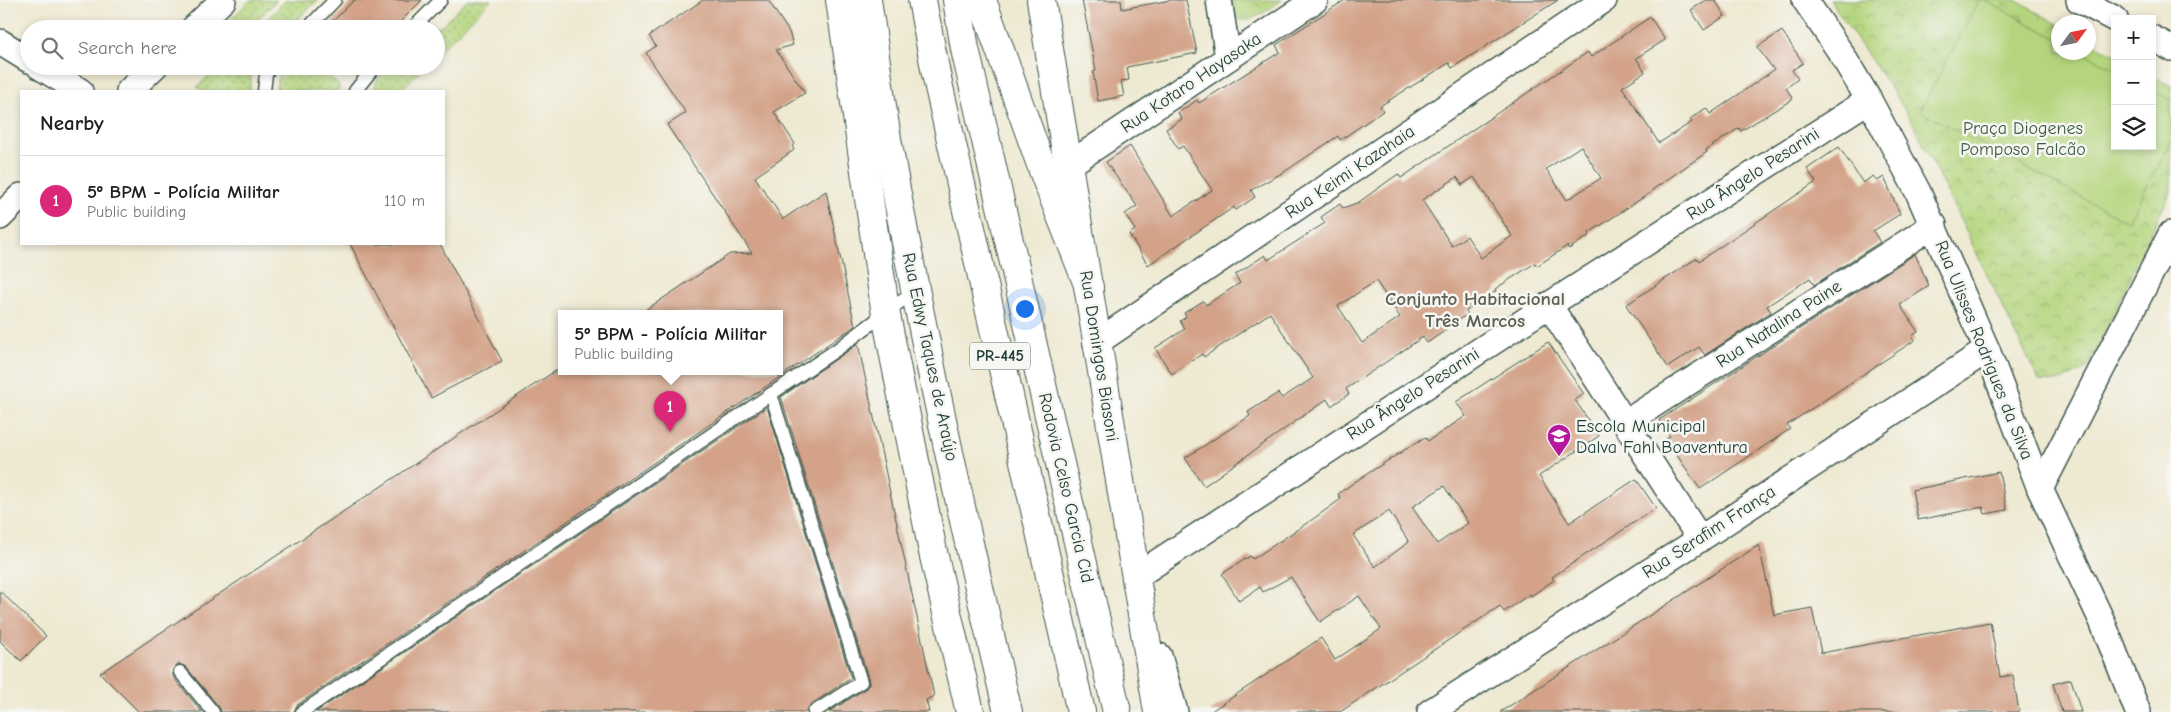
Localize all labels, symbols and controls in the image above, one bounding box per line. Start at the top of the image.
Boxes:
north arrow [2051,15,2096,60]
map controls [2111,15,2156,150]
button: + [2111,15,2156,60]
search box [20,20,445,75]
street label: Rua Kotaro Hayasaka [1117,28,1265,138]
icon: search [38,34,66,62]
text: Search here [78,37,177,59]
button: − [2111,60,2156,105]
button: layers [2111,105,2156,150]
text: Nearby [40,111,104,135]
park label: Praça Diogenes Pomposo Falcão [1960,118,2086,160]
street label: Rua Keimi Kazahaia [1281,121,1419,223]
street label: Rua Ângelo Pesarini [1682,122,1823,225]
text: 5º BPM - Polícia Militar [87,181,279,203]
text: 1 [53,192,59,210]
text: 110 m [384,192,425,210]
text: Public building [87,203,186,221]
street label: Rua Ulisses Rodrigues da Silva [1930,237,2038,463]
street label: Rua Edwy Taques de Araújo [898,251,962,463]
street label: Rua Domingos Biasoni [1075,269,1123,443]
street label: Rua Natalina Paine [1712,276,1846,372]
district label: Conjunto Habitacional Três Marcos [1385,288,1565,332]
your location [1012,296,1038,322]
popup [558,310,783,375]
text: 5º BPM - Polícia Militar [574,323,767,345]
road number: PR-445 [970,342,1030,370]
street label: Rua Ângelo Pesarini [1342,342,1483,445]
text: Public building [574,345,674,363]
pin: 1 [654,391,686,432]
street label: Rodovia Celso Garcia Cid [1034,391,1098,585]
place label: Escola Municipal Dalva Fahl Boaventura [1576,416,1748,458]
school or university icon: Escola Municipal Dalva Fahl Boaventura [1546,423,1572,457]
street label: Rua Serafim França [1638,481,1780,583]

